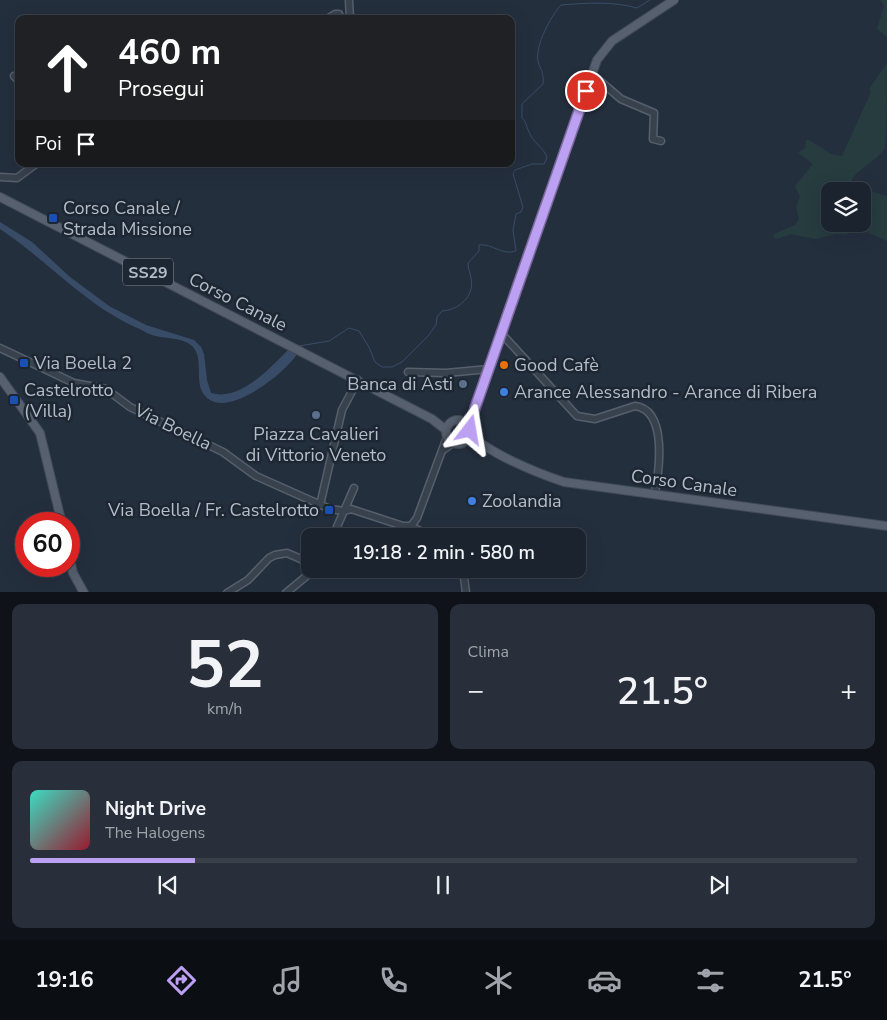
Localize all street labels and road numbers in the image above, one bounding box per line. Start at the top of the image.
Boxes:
road number: SS29 [123,258,173,286]
street label: Corso Canale [185,267,291,337]
street label: Via Boella [130,398,215,456]
street label: Corso Canale [629,464,739,502]

